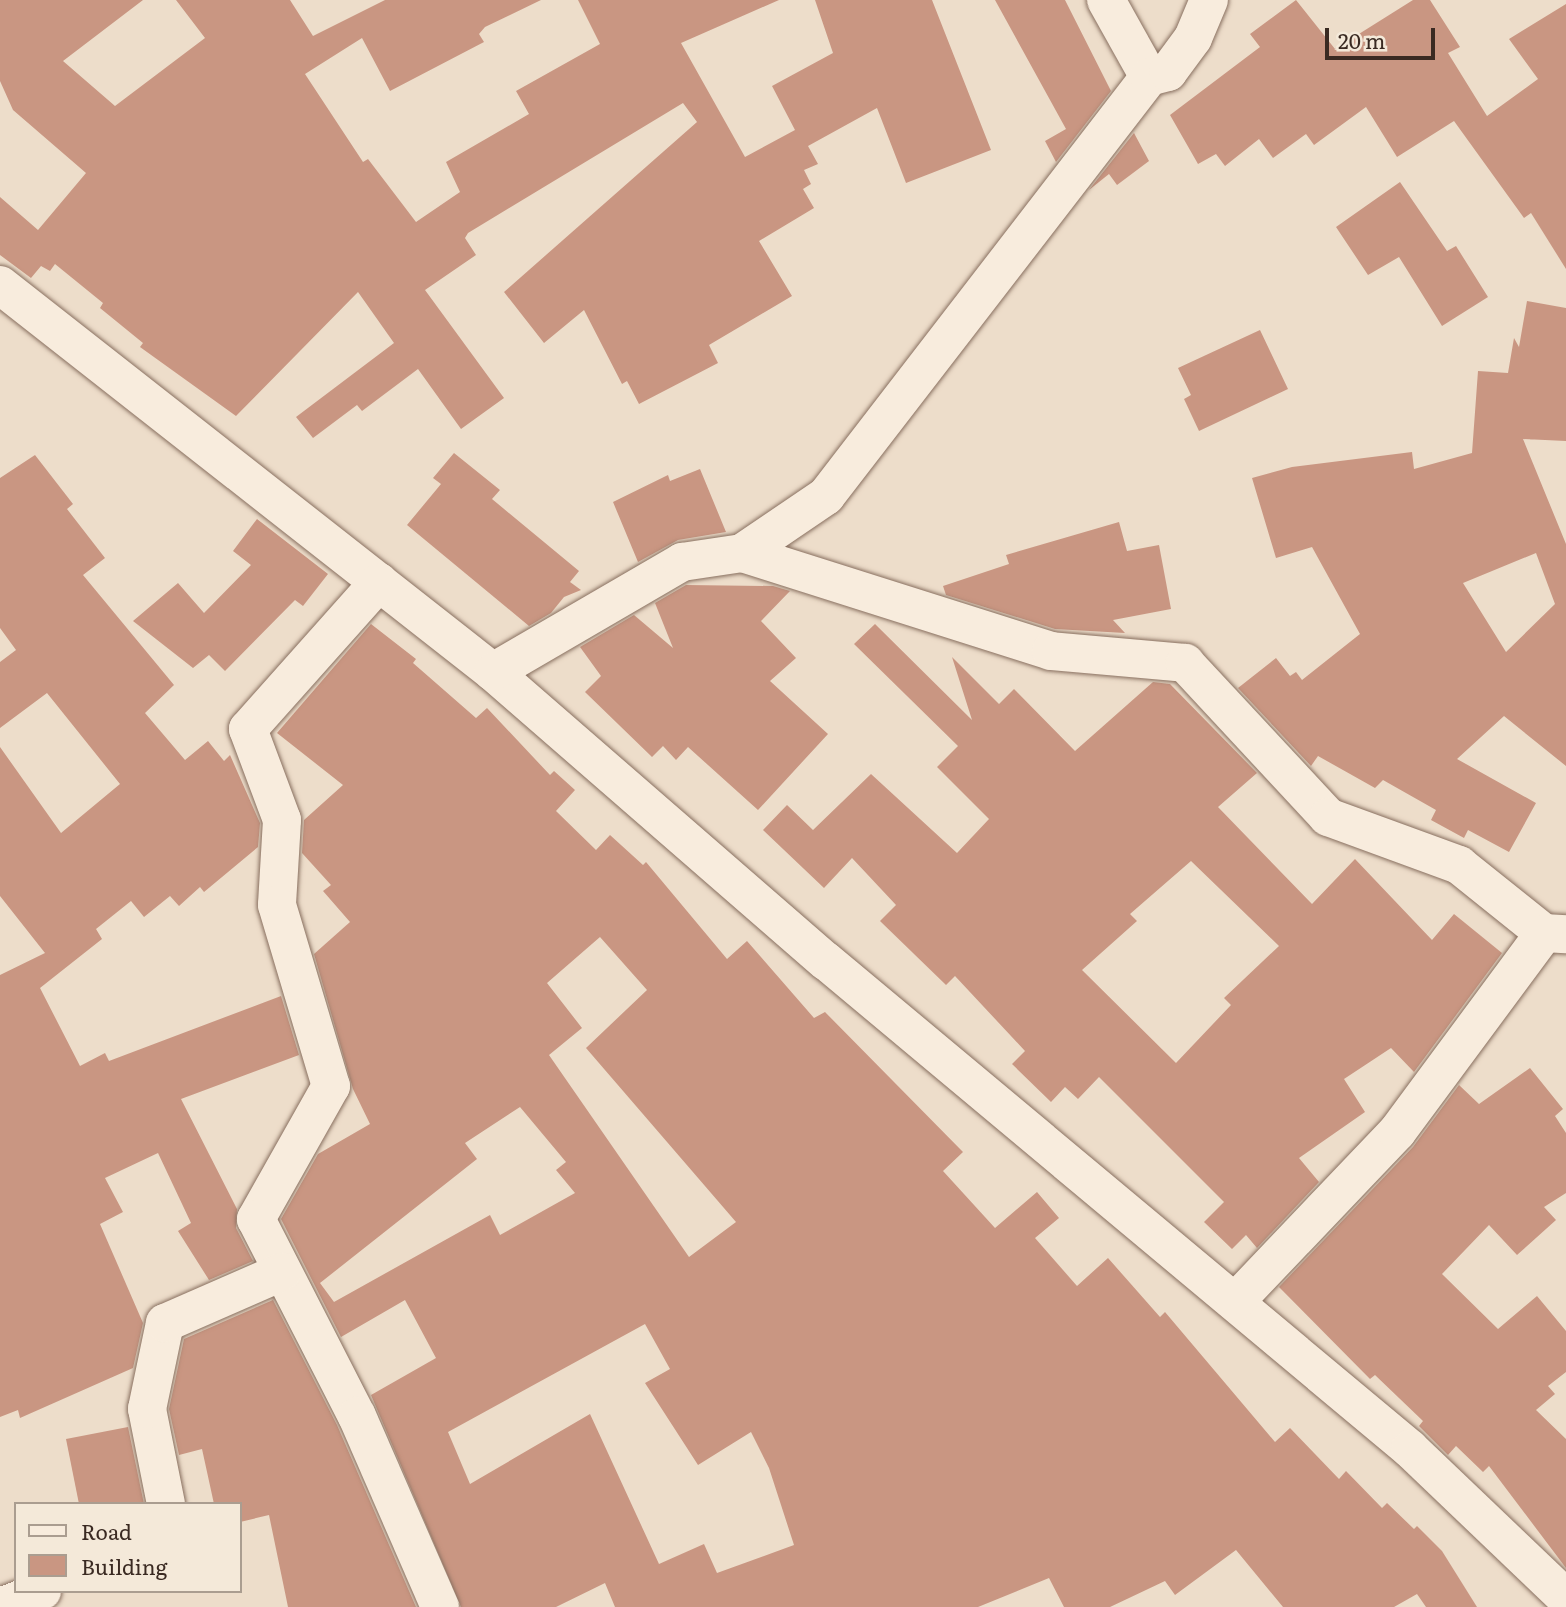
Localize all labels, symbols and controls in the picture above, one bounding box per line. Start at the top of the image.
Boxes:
scale bar [1328,14,1438,58]
text: 20 m [1338,24,1385,55]
legend [14,1502,242,1593]
text: Road [81,1515,132,1546]
text: Building [81,1550,167,1581]

